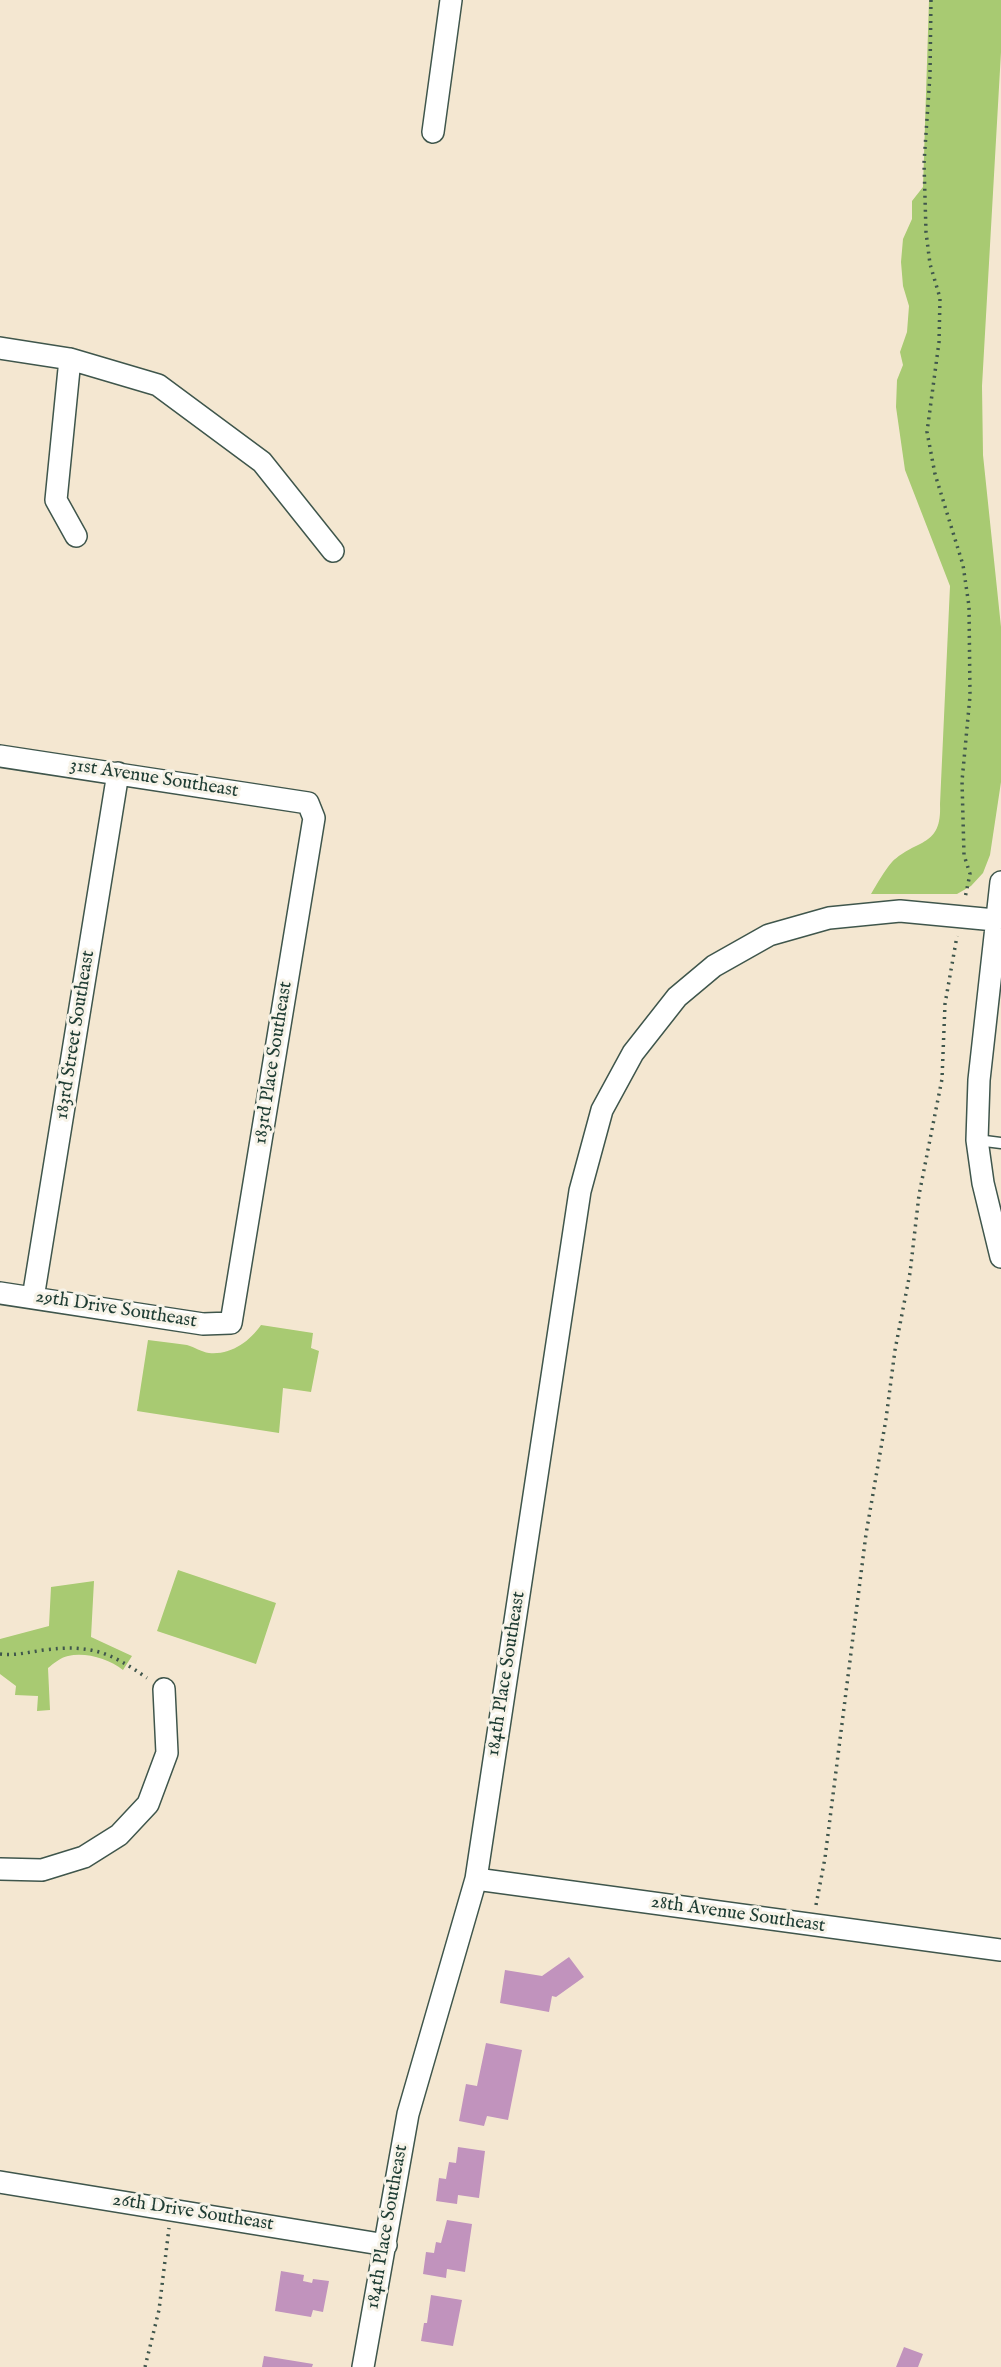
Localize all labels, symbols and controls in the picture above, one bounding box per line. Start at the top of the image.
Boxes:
street label: 31st Avenue Southeast [68,754,240,804]
street label: 183rd Street Southeast [51,949,101,1121]
street label: 183rd Place Southeast [250,980,298,1146]
street label: 29th Drive Southeast [34,1286,198,1334]
street label: 184th Place Southeast [483,1590,531,1758]
street label: 28th Avenue Southeast [649,1891,827,1939]
street label: 184th Place Southeast [362,2143,414,2311]
street label: 26th Drive Southeast [111,2189,275,2237]

